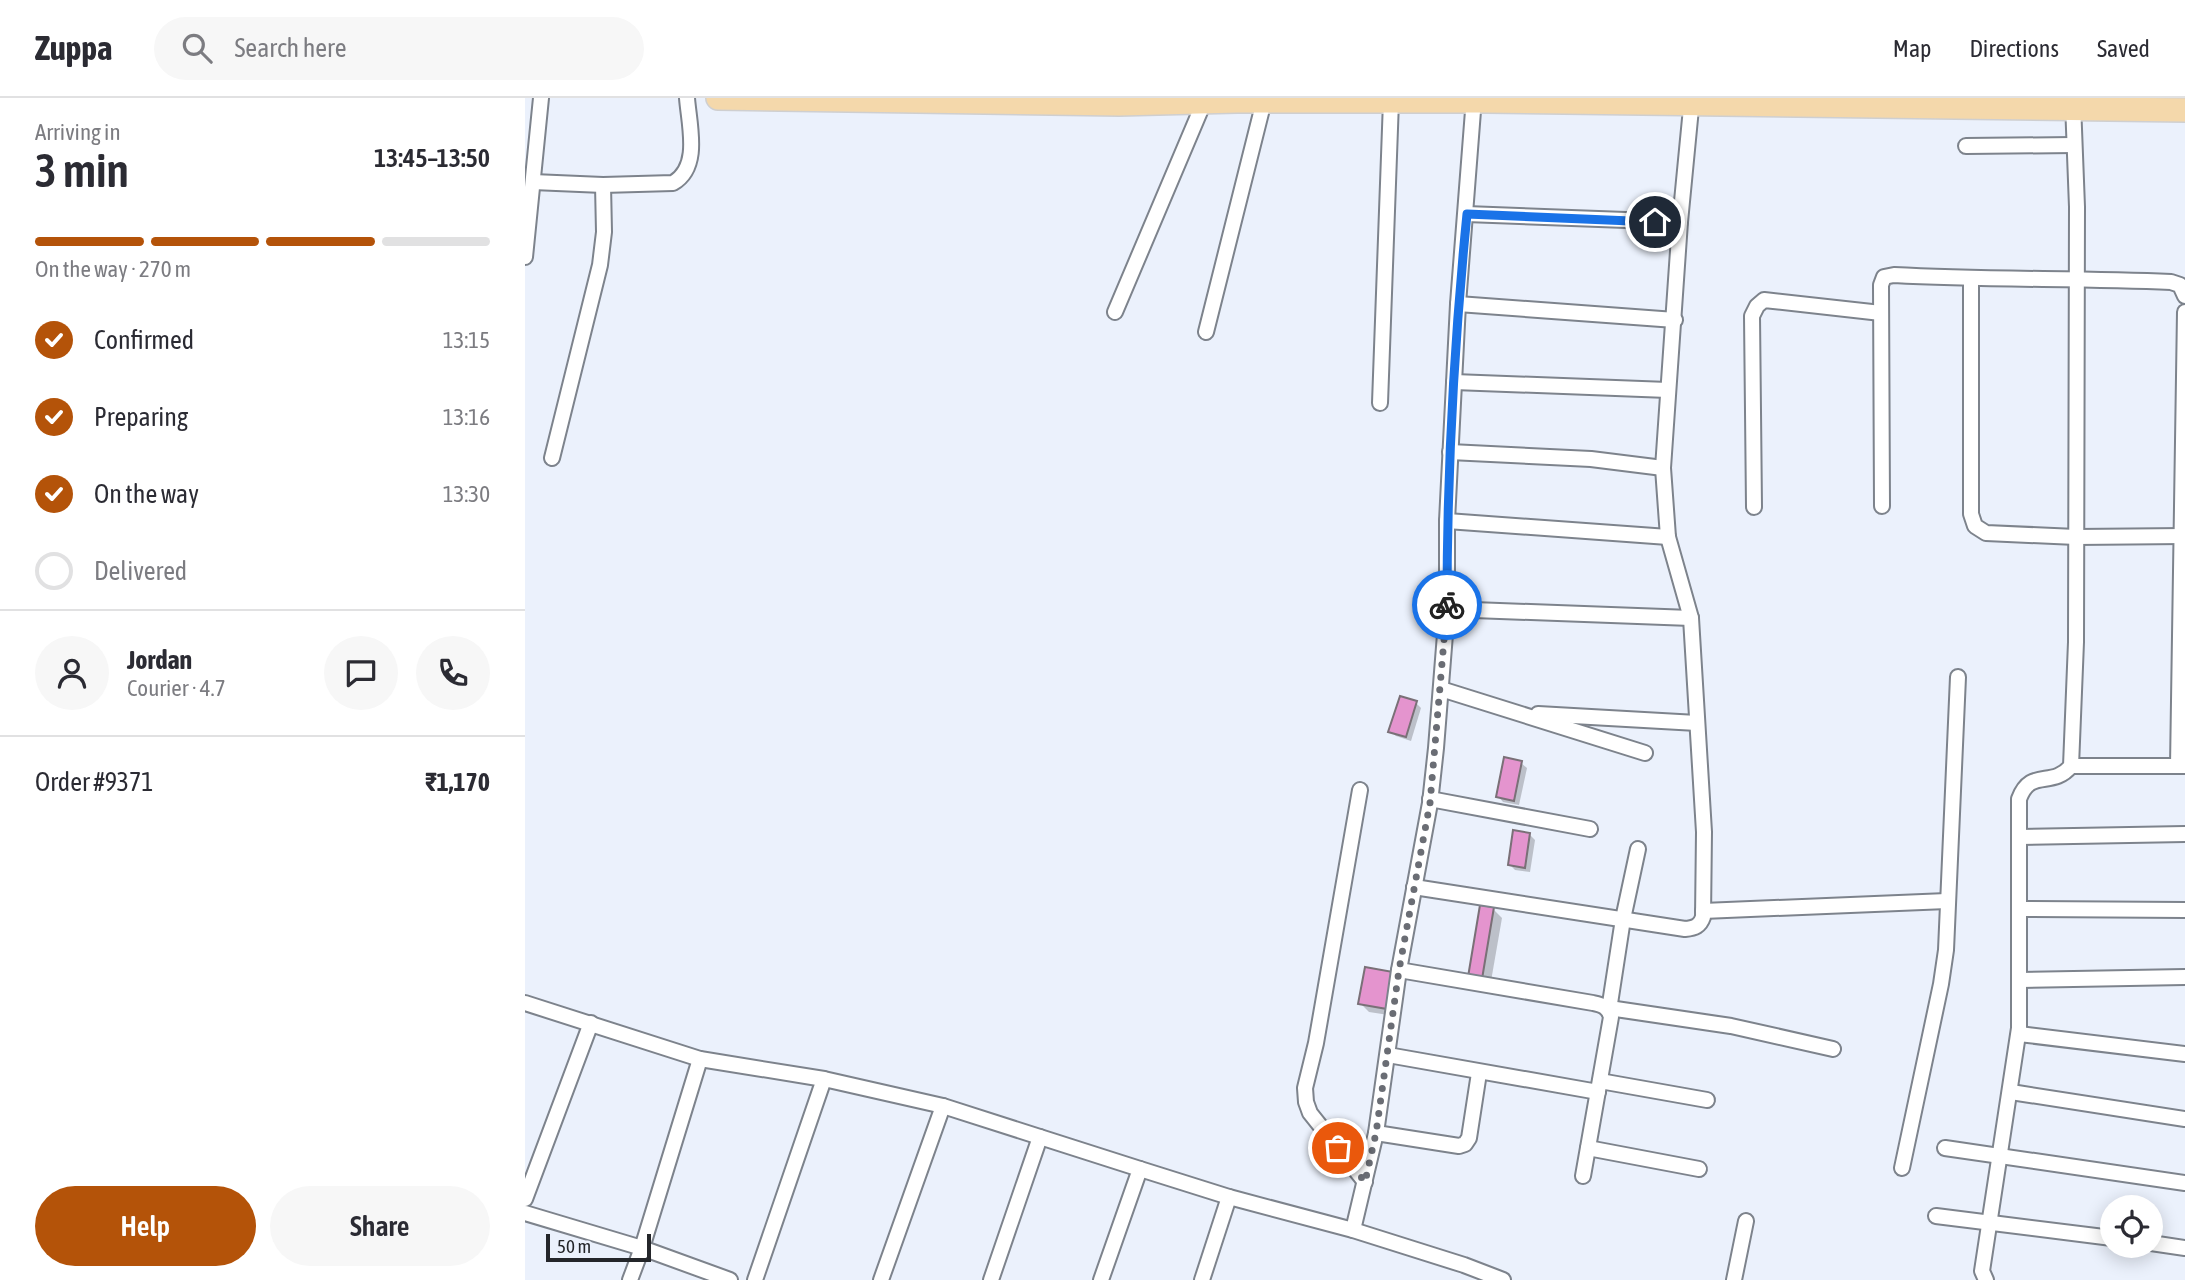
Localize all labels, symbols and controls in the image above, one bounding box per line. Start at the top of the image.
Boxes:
search box [154,17,644,80]
text: Zuppa [35,29,112,67]
icon: search [178,29,216,67]
text: Search here [234,33,347,63]
text: Map [1893,35,1931,62]
text: Directions [1969,35,2059,62]
text: Saved [2097,35,2150,62]
text: Arriving in [35,119,121,145]
text: 13:45–13:50 [374,143,490,173]
text: 3 min [35,144,129,197]
pin [1625,192,1685,252]
icon: home [1636,203,1674,241]
text: On the way · 270 m [35,256,191,282]
icon: check [35,321,73,359]
text: Confirmed [94,325,194,355]
text: 13:15 [443,327,490,353]
icon: check [35,398,73,436]
text: Preparing [94,402,188,432]
text: 13:16 [443,404,490,430]
icon: check [35,475,73,513]
text: On the way [94,479,199,509]
text: 13:30 [443,481,490,507]
text: Delivered [94,556,187,586]
courier [1412,570,1482,640]
icon: bike [1428,586,1466,624]
button: person [35,636,109,710]
button: chat [324,636,398,710]
button: phone [416,636,490,710]
text: Jordan [127,645,192,675]
text: Courier · 4.7 [127,675,226,701]
text: Order #9371 [35,767,154,797]
text: ₹1,170 [425,767,490,797]
pin [1308,1118,1368,1178]
icon: bag [1319,1129,1357,1167]
button: Help [35,1186,256,1266]
button: Share [270,1186,490,1266]
map controls [2100,1195,2163,1258]
button: locate [2100,1195,2163,1258]
scale bar [546,1231,651,1263]
text: 50 m [557,1235,591,1257]

